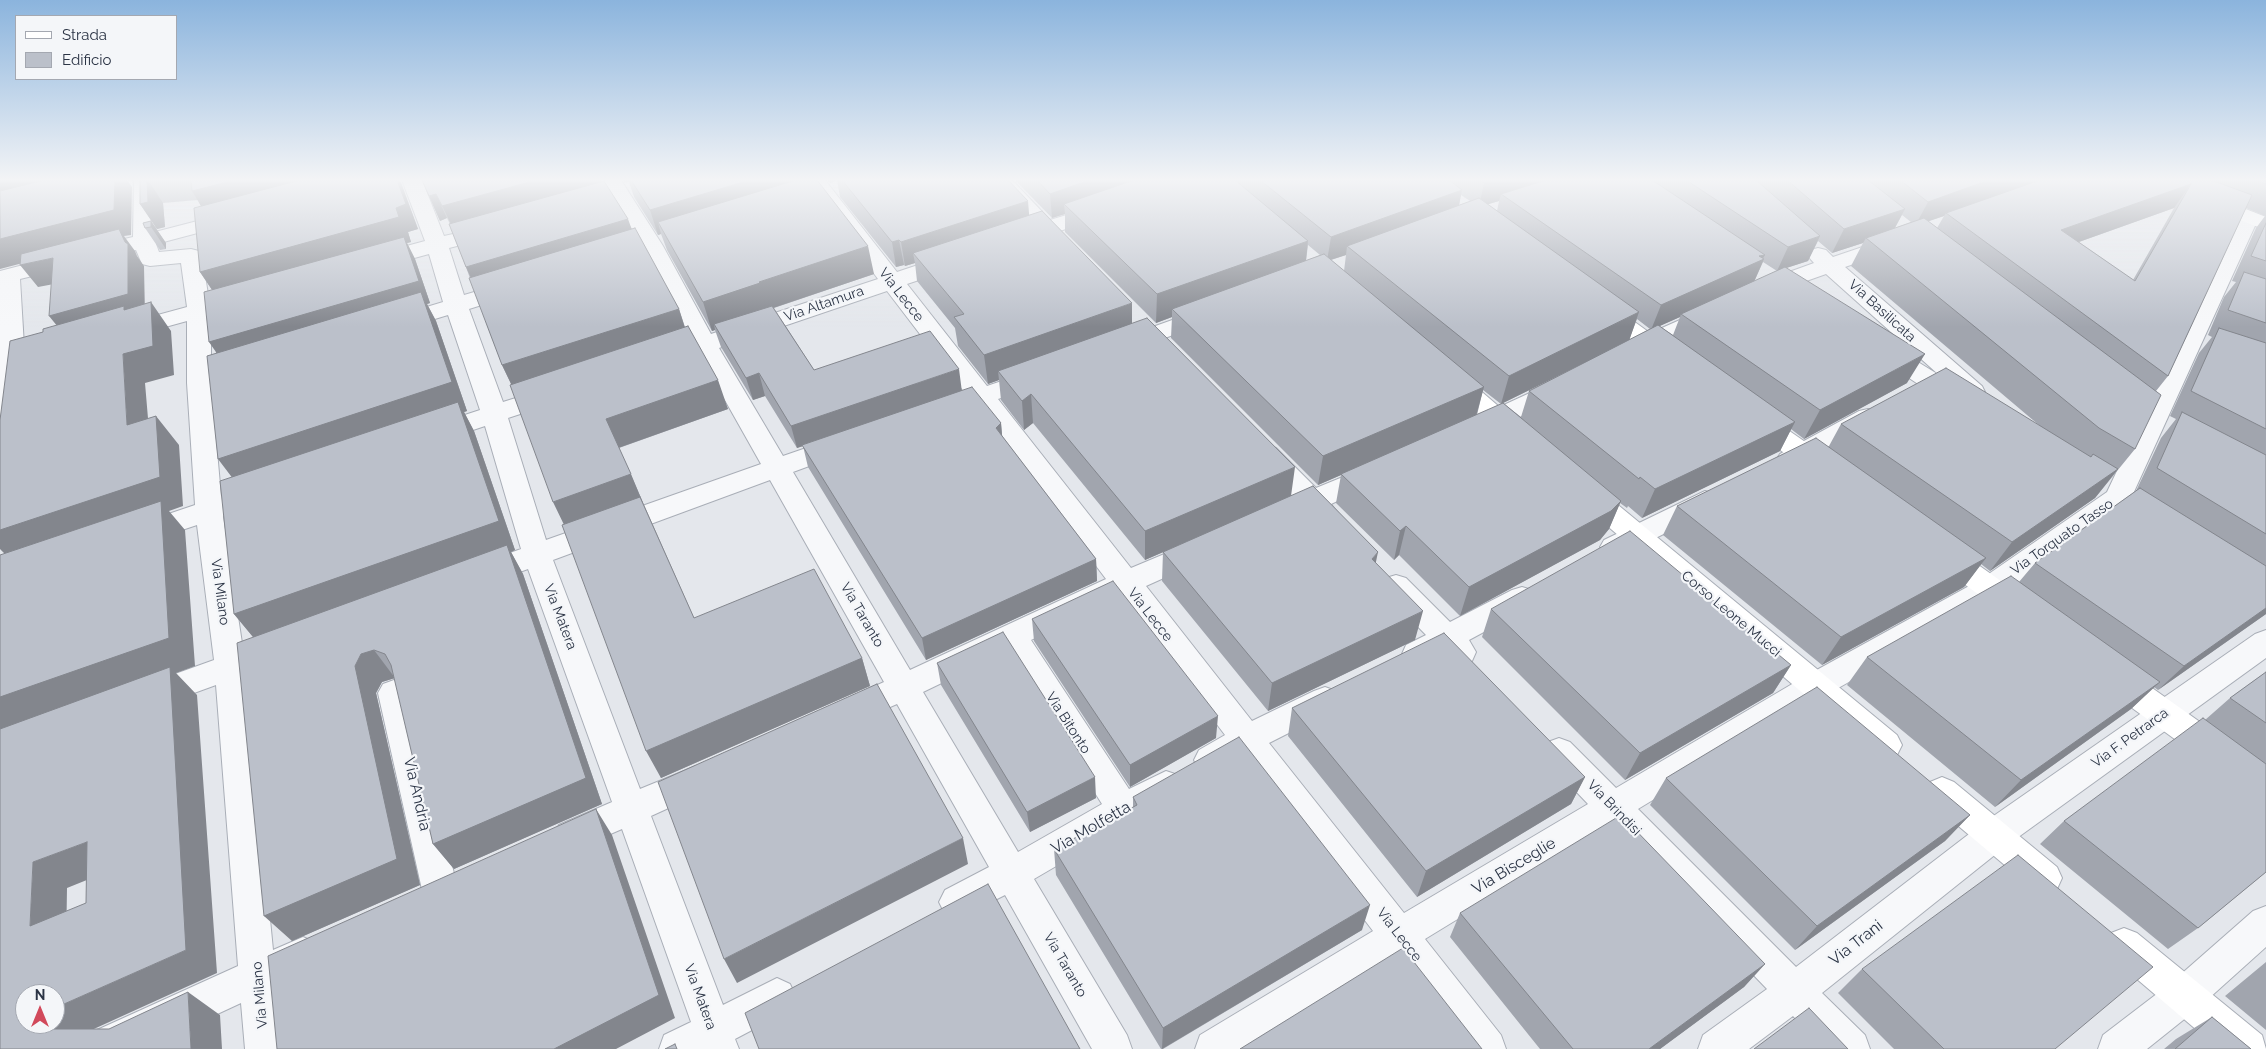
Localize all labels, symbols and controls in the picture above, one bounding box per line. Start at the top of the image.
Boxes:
legend [15,15,178,80]
text: Strada [62,26,107,44]
text: Edificio [62,51,112,69]
street label: Via Lecce [875,265,927,325]
street label: Via Basilicata [1845,276,1919,346]
street label: Via Altamura [782,283,866,325]
street label: Via Torquato Tasso [2007,495,2117,579]
street label: Via Milano [207,558,233,626]
street label: Corso Leone Mucci [1678,567,1784,661]
street label: Via Taranto [837,580,887,650]
street label: Via Matera [540,582,580,652]
street label: Via Lecce [1124,585,1176,645]
street label: Via Bitonto [1042,689,1094,757]
street label: Via F. Petrarca [2088,704,2172,772]
street label: Via Andria [399,755,435,833]
street label: Via Brindisi [1583,777,1645,839]
street label: Via Molfetta [1048,798,1134,858]
street label: Via Bisceglie [1469,834,1559,898]
street label: Via Lecce [1373,905,1425,965]
street label: Via Trani [1825,916,1887,970]
street label: Via Taranto [1040,930,1090,1000]
street label: Via Milano [249,961,271,1029]
street label: Via Matera [680,962,720,1032]
north arrow [15,984,65,1034]
text: N [35,987,45,1003]

